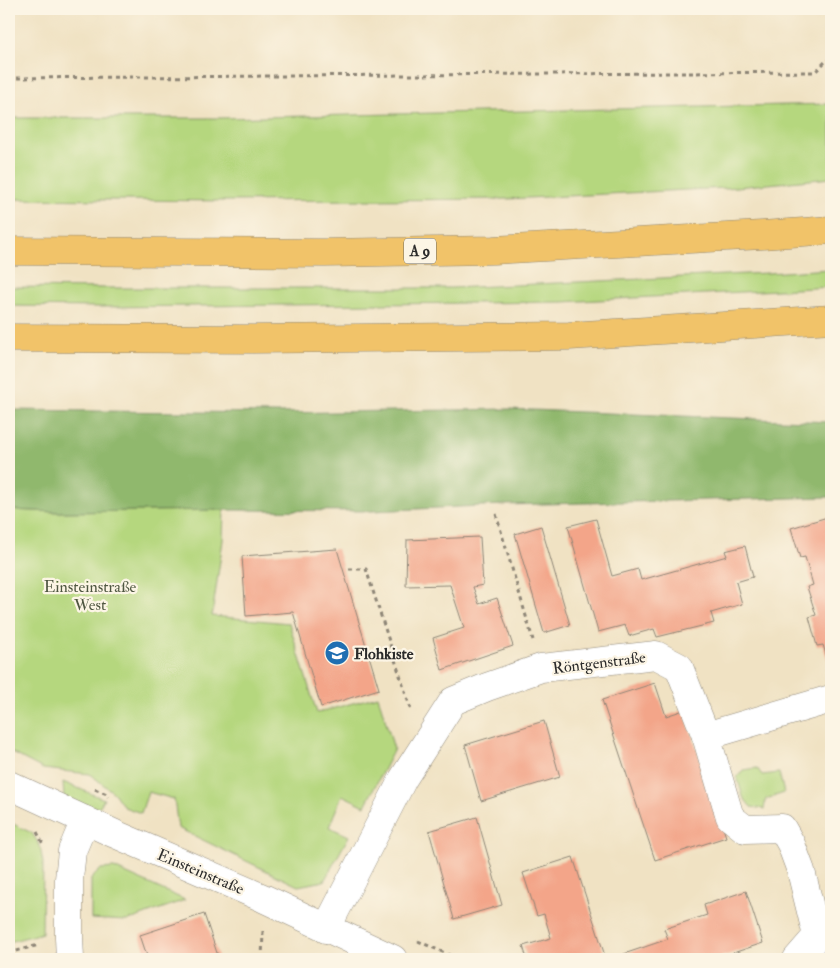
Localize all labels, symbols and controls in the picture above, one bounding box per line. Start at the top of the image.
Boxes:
road number: A 9 [404,238,436,264]
park label: Einsteinstraße West [44,577,137,615]
school or university icon: Flohkiste [324,640,350,666]
place label: Flohkiste [354,644,414,664]
street label: Röntgenstraße [551,647,647,679]
street label: Einsteinstraße [154,845,247,899]

